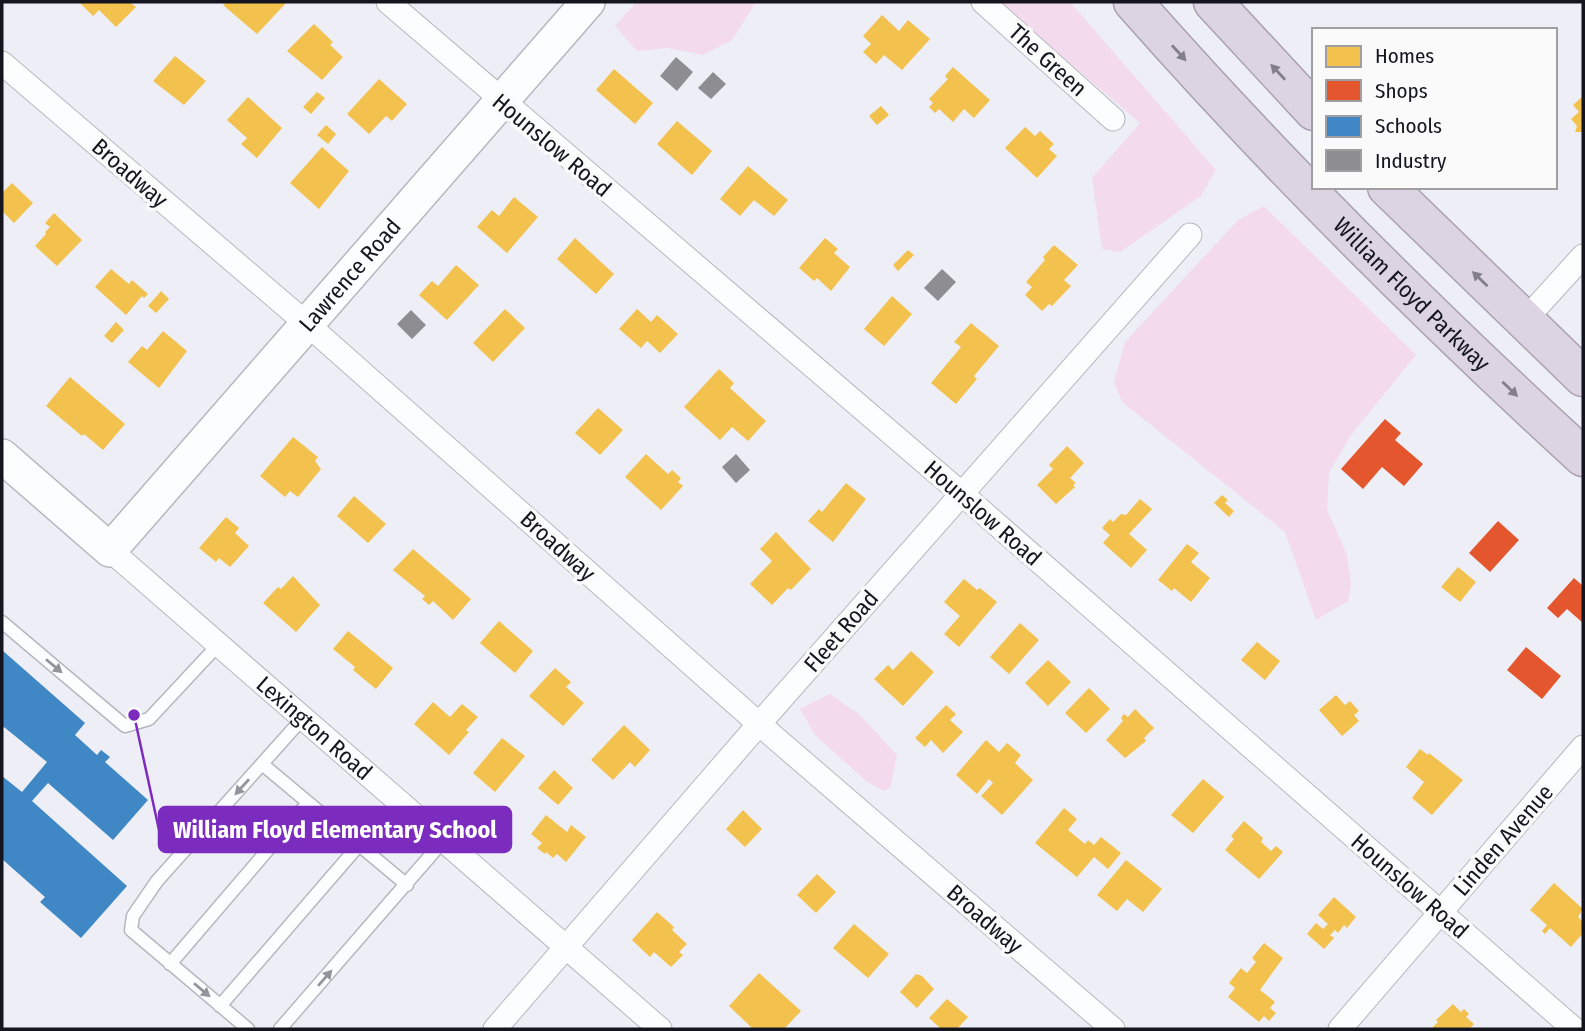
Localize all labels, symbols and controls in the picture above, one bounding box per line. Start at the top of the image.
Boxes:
street label: The Green [1003,18,1093,102]
legend [1312,28,1557,189]
text: Homes [1375,43,1434,69]
one-way arrow [1171,44,1187,62]
one-way arrow [1270,64,1286,81]
text: Shops [1375,78,1428,104]
street label: Hounslow Road [487,87,617,203]
text: Schools [1375,113,1442,139]
street label: Broadway [86,132,174,214]
text: Industry [1375,148,1447,174]
street label: William Floyd Parkway [1328,211,1497,377]
street label: Lawrence Road [293,213,407,337]
one-way arrow [1472,271,1489,288]
one-way arrow [1501,381,1518,397]
street label: Hounslow Road [919,454,1047,572]
street label: Broadway [515,505,602,587]
street label: Fleet Road [798,584,884,678]
one-way arrow [45,658,62,673]
street label: Lexington Road [251,670,378,786]
one-way arrow [234,778,250,796]
street label: Linden Avenue [1447,779,1559,901]
callout: William Floyd Elementary School [159,807,511,852]
text: William Floyd Elementary School [173,816,497,844]
street label: Hounslow Road [1346,827,1474,945]
street label: Broadway [941,878,1029,960]
one-way arrow [317,969,333,987]
one-way arrow [193,982,210,997]

